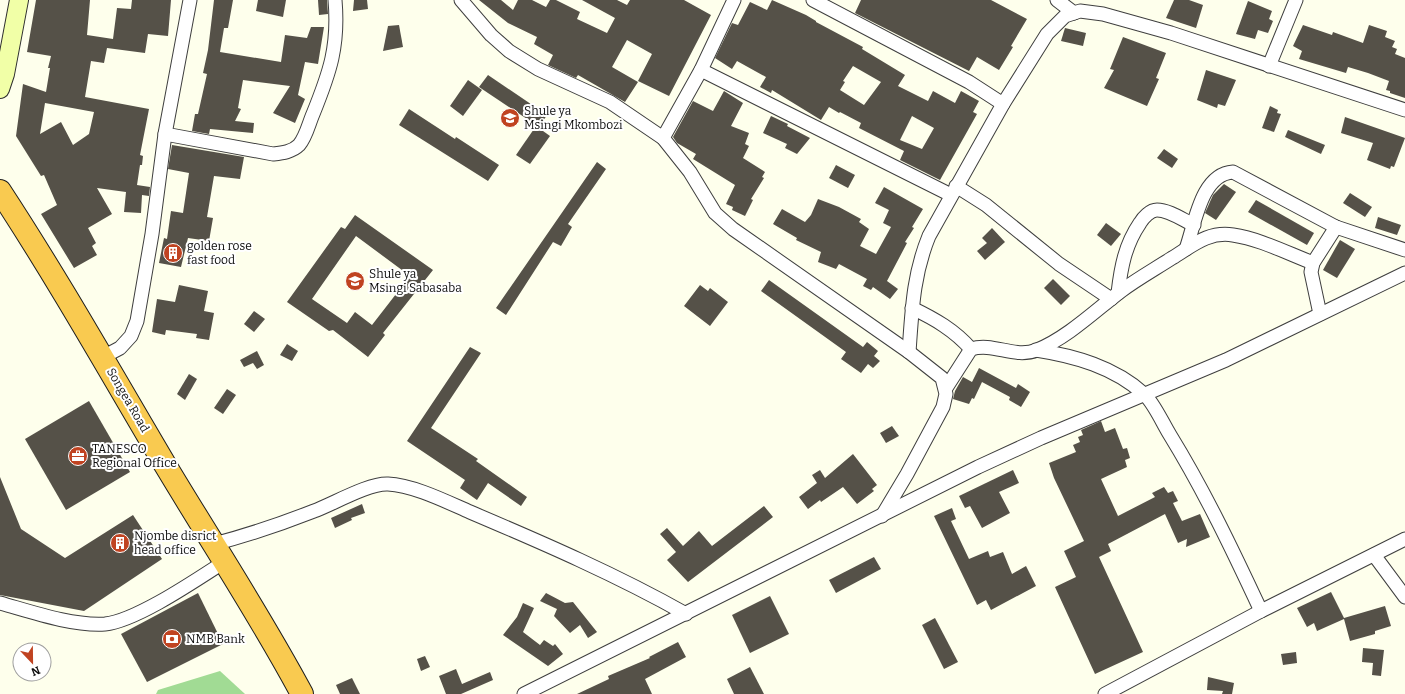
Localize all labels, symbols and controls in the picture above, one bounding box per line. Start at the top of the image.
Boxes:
place label: Shule ya Msingi Mkombozi [524,104,623,132]
school or university icon: Shule ya Msingi Mkombozi [499,107,521,129]
place label: golden rose fast food [187,239,252,267]
building icon: golden rose fast food [162,242,184,264]
place label: Shule ya Msingi Sabasaba [369,267,462,295]
school or university icon: Shule ya Msingi Sabasaba [344,270,366,292]
street label: Songea Road [104,365,152,435]
place label: TANESCO Regional Office [92,442,177,470]
office icon: TANESCO Regional Office [67,445,89,467]
place label: Njombe disrict head office [134,529,217,557]
building icon: Njombe disrict head office [109,532,131,554]
bank icon: NMB Bank [161,628,183,650]
place label: NMB Bank [186,632,245,646]
north arrow [12,642,52,682]
text: N [29,663,42,679]

